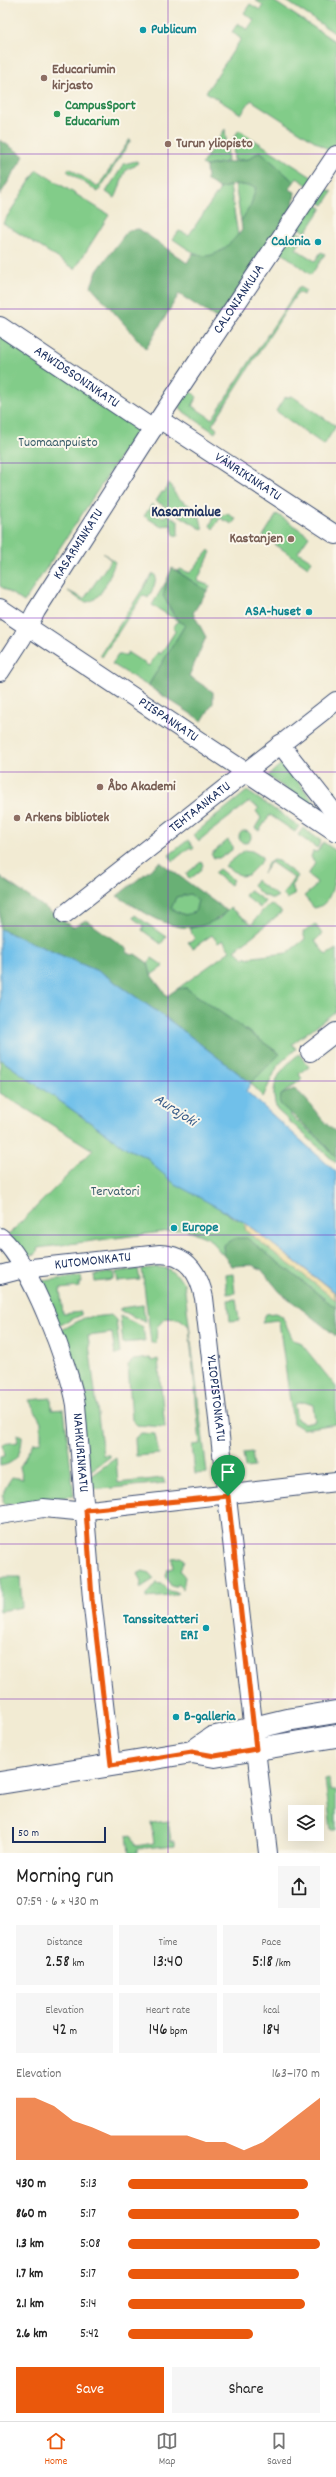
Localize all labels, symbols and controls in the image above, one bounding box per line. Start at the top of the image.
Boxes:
place label: Publicum [151,20,197,40]
marker: Publicum [138,25,148,35]
place label: Educariumin kirjasto [52,60,116,96]
marker: Educariumin kirjasto [39,73,49,83]
place label: CampusSport Educarium [65,96,137,132]
marker: CampusSport Educarium [52,109,62,119]
place label: Turun yliopisto [176,134,253,154]
marker: Turun yliopisto [163,139,173,149]
place label: Calonia [271,232,311,252]
marker: Calonia [313,237,323,247]
street label: CALONIANKUJA [209,260,270,338]
street label: ARWIDSSONINKATU [30,341,123,414]
park label: Tuomaanpuisto [18,433,98,453]
street label: VÄNRIKINKATU [210,448,285,507]
district label: Kasarmialue [151,502,221,524]
street label: KASARMINKATU [48,505,109,584]
place label: Kastanjen [230,529,284,549]
marker: Kastanjen [286,534,296,544]
place label: ASA-huset [245,602,302,622]
marker: ASA-huset [304,607,314,617]
street label: PIISPANKATU [134,693,202,748]
place label: Åbo Akademi [108,777,176,797]
street label: TEHTAANKATU [165,777,235,838]
marker: Åbo Akademi [95,782,105,792]
place label: Arkens bibliotek [25,808,109,828]
marker: Arkens bibliotek [12,813,22,823]
water label: Aurajoki [149,1089,202,1134]
park label: Tervatori [91,1182,140,1202]
place label: Europe [182,1218,218,1238]
marker: Europe [169,1223,179,1233]
street label: KUTOMONKATU [54,1247,132,1275]
street label: YLIOPISTONKATU [201,1354,231,1443]
street label: NAHKURINKATU [67,1412,93,1493]
pin [211,1455,245,1496]
icon: arrive [217,1461,239,1483]
place label: Tanssiteatteri ERI [123,1610,199,1646]
marker: Tanssiteatteri ERI [201,1623,211,1633]
place label: B-galleria [184,1707,237,1727]
marker: B-galleria [171,1712,181,1722]
map controls [288,1805,324,1841]
button: layers [288,1805,324,1841]
scale bar [12,1825,106,1844]
text: 50 m [18,1826,39,1842]
text: Morning run [16,1862,114,1893]
button: share [278,1866,320,1908]
text: 07:59 · 6 × 430 m [16,1893,99,1912]
text: Distance [47,1935,83,1951]
text: Time [159,1935,177,1951]
text: Pace [262,1935,281,1951]
text: 2.58 [45,1951,70,1975]
text: 13:40 [153,1951,183,1975]
text: 5:18 [252,1951,273,1975]
text: km [70,1956,84,1972]
text: /km [273,1956,291,1972]
text: Elevation [46,2003,84,2019]
text: Heart rate [146,2003,190,2019]
text: kcal [263,2003,280,2019]
text: 42 [52,2019,67,2043]
text: 146 [148,2019,168,2043]
text: 184 [263,2019,280,2043]
text: m [67,2024,77,2040]
text: bpm [168,2024,188,2040]
text: Elevation [16,2065,61,2084]
text: 163–170 m [272,2065,320,2084]
text: 430 m [16,2175,46,2194]
text: 5:13 [80,2175,97,2194]
text: 860 m [16,2205,47,2224]
text: 5:17 [80,2205,96,2224]
text: 1.3 km [16,2235,44,2254]
text: 5:08 [80,2235,100,2254]
text: 1.7 km [16,2265,43,2284]
text: 5:17 [80,2265,96,2284]
text: 2.1 km [16,2295,44,2314]
text: 5:14 [80,2295,96,2314]
text: 2.6 km [16,2325,47,2344]
text: 5:42 [80,2325,99,2344]
button: Save [16,2367,164,2413]
button: Share [172,2367,320,2413]
tab: Home [44,2430,67,2470]
tab: Map [156,2430,178,2470]
tab: Saved [267,2430,292,2470]

